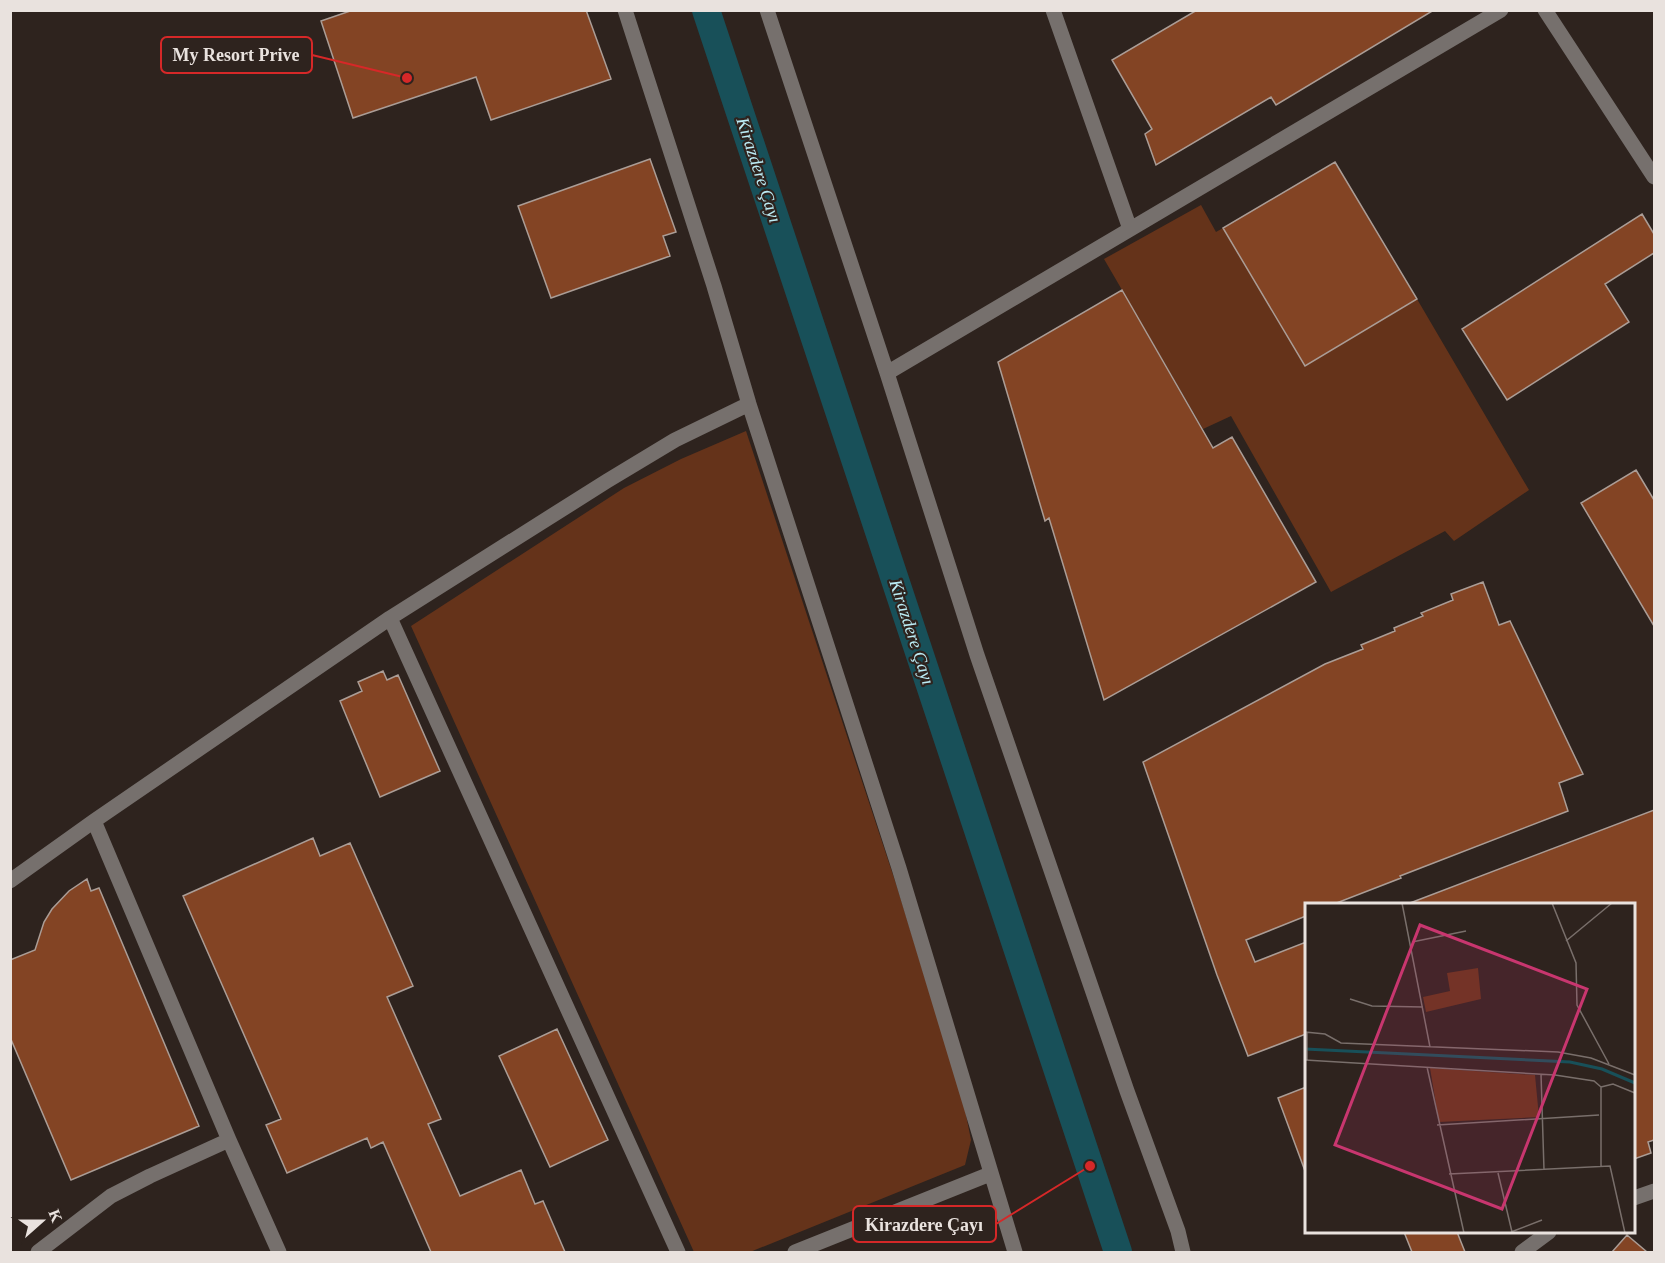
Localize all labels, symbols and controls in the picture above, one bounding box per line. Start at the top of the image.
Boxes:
callout: My Resort Prive [161,37,312,73]
text: My Resort Prive [173,45,299,65]
water label: Kirazdere Çayı [732,114,785,225]
water label: Kirazdere Çayı [885,576,938,687]
inset map [1305,903,1635,1233]
north arrow [12,1191,72,1251]
callout: Kirazdere Çayı [853,1206,996,1242]
text: K [45,1207,66,1225]
text: Kirazdere Çayı [865,1215,983,1235]

